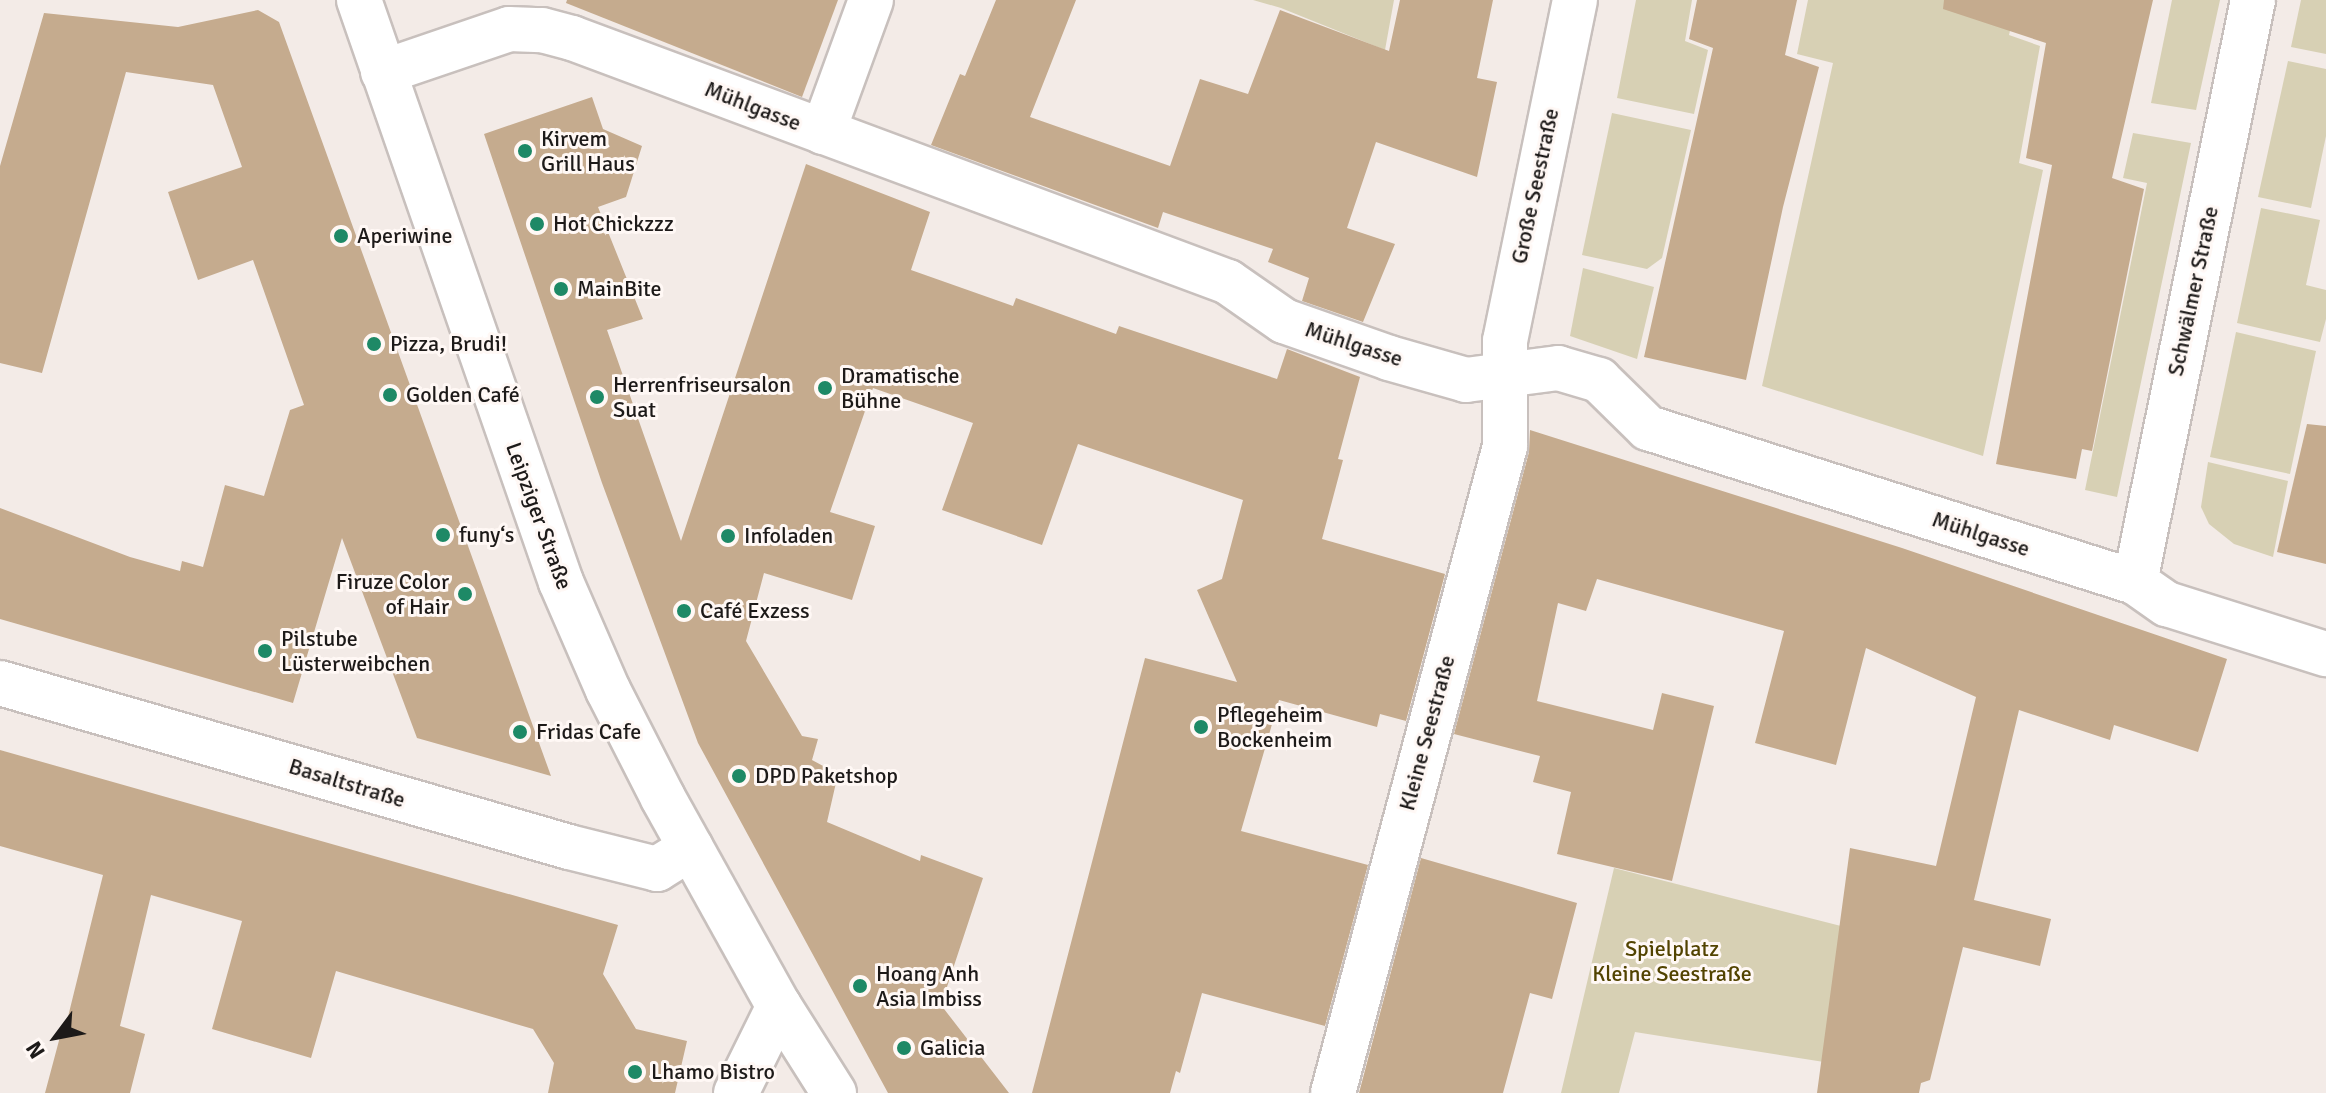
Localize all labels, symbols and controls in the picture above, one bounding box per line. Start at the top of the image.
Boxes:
street label: Mühlgasse [701,76,805,136]
street label: Große Seestraße [1506,106,1564,266]
place label: Kirvem Grill Haus [541,125,635,176]
marker: Kirvem Grill Haus [516,142,534,160]
street label: Schwälmer Straße [2162,204,2224,378]
place label: Hot Chickzzz [553,211,674,237]
marker: Hot Chickzzz [528,215,546,233]
place label: Aperiwine [357,223,452,249]
marker: Aperiwine [332,227,350,245]
place label: MainBite [577,276,662,302]
marker: MainBite [552,280,570,298]
street label: Mühlgasse [1302,316,1406,372]
place label: Pizza, Brudi! [390,331,507,357]
marker: Pizza, Brudi! [365,335,383,353]
place label: Dramatische Bühne [841,362,960,414]
place label: Herrenfriseursalon Suat [613,371,791,422]
marker: Dramatische Bühne [816,379,834,397]
place label: Golden Café [406,382,520,408]
marker: Golden Café [381,386,399,404]
marker: Herrenfriseursalon Suat [588,388,606,406]
street label: Leipziger Straße [500,439,578,593]
street label: Mühlgasse [1929,506,2033,562]
place label: funy‘s [459,522,514,548]
place label: Infoladen [744,523,833,549]
marker: funy‘s [434,526,452,544]
marker: Infoladen [719,527,737,545]
place label: Firuze Color of Hair [336,568,449,620]
marker: Firuze Color of Hair [456,585,474,603]
place label: Café Exzess [700,598,810,624]
marker: Café Exzess [675,602,693,620]
place label: Pilstube Lüsterweibchen [281,625,430,676]
marker: Pilstube Lüsterweibchen [256,642,274,660]
street label: Kleine Seestraße [1394,652,1460,814]
place label: Pflegeheim Bockenheim [1217,701,1332,752]
marker: Pflegeheim Bockenheim [1192,718,1210,736]
place label: Fridas Cafe [536,719,641,745]
marker: Fridas Cafe [511,723,529,741]
street label: Basaltstraße [286,753,408,813]
place label: DPD Paketshop [755,763,898,789]
marker: DPD Paketshop [730,767,748,785]
park label: Spielplatz Kleine Seestraße [1592,935,1752,986]
place label: Hoang Anh Asia Imbiss [876,960,982,1012]
marker: Hoang Anh Asia Imbiss [851,977,869,995]
north arrow [16,997,96,1077]
place label: Galicia [920,1035,985,1061]
text: N [20,1036,51,1064]
marker: Galicia [895,1039,913,1057]
place label: Lhamo Bistro [651,1059,775,1085]
marker: Lhamo Bistro [626,1063,644,1081]

